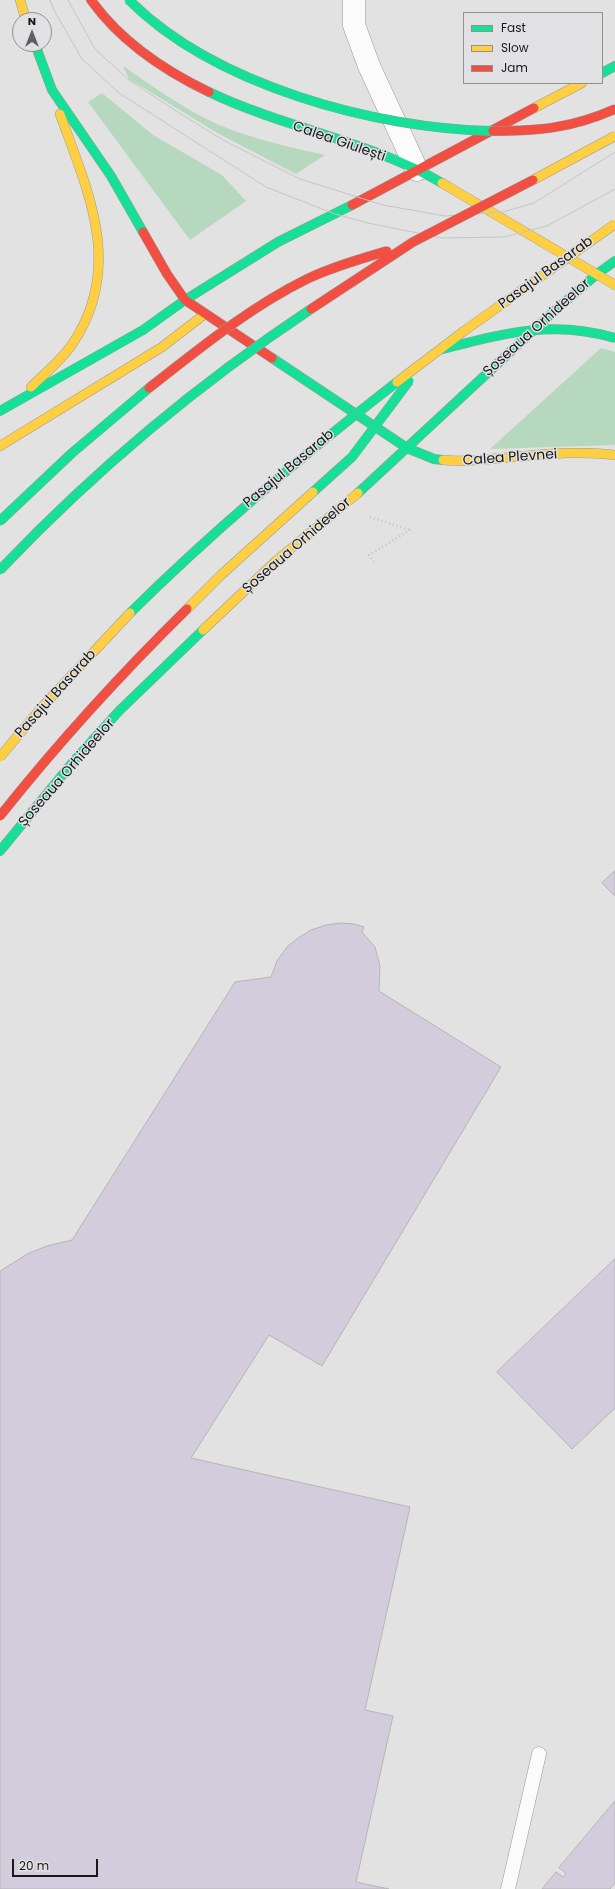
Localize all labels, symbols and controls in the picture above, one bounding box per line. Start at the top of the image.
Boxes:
north arrow [12,12,52,52]
legend [463,12,603,84]
text: N [28,13,36,29]
text: Fast [501,19,526,36]
text: Slow [501,39,529,56]
text: Jam [501,59,528,76]
street label: Calea Giulești [290,118,388,166]
street label: Pasajul Basarab [495,233,597,313]
street label: Șoseaua Orhideelor [480,276,594,380]
street label: Pasajul Basarab [240,426,338,512]
street label: Calea Plevnei [462,446,558,470]
street label: Șoseaua Orhideelor [239,494,355,598]
street label: Pasajul Basarab [12,646,100,742]
street label: Șoseaua Orhideelor [15,715,119,831]
scale bar [14,1851,100,1877]
text: 20 m [19,1857,49,1874]

